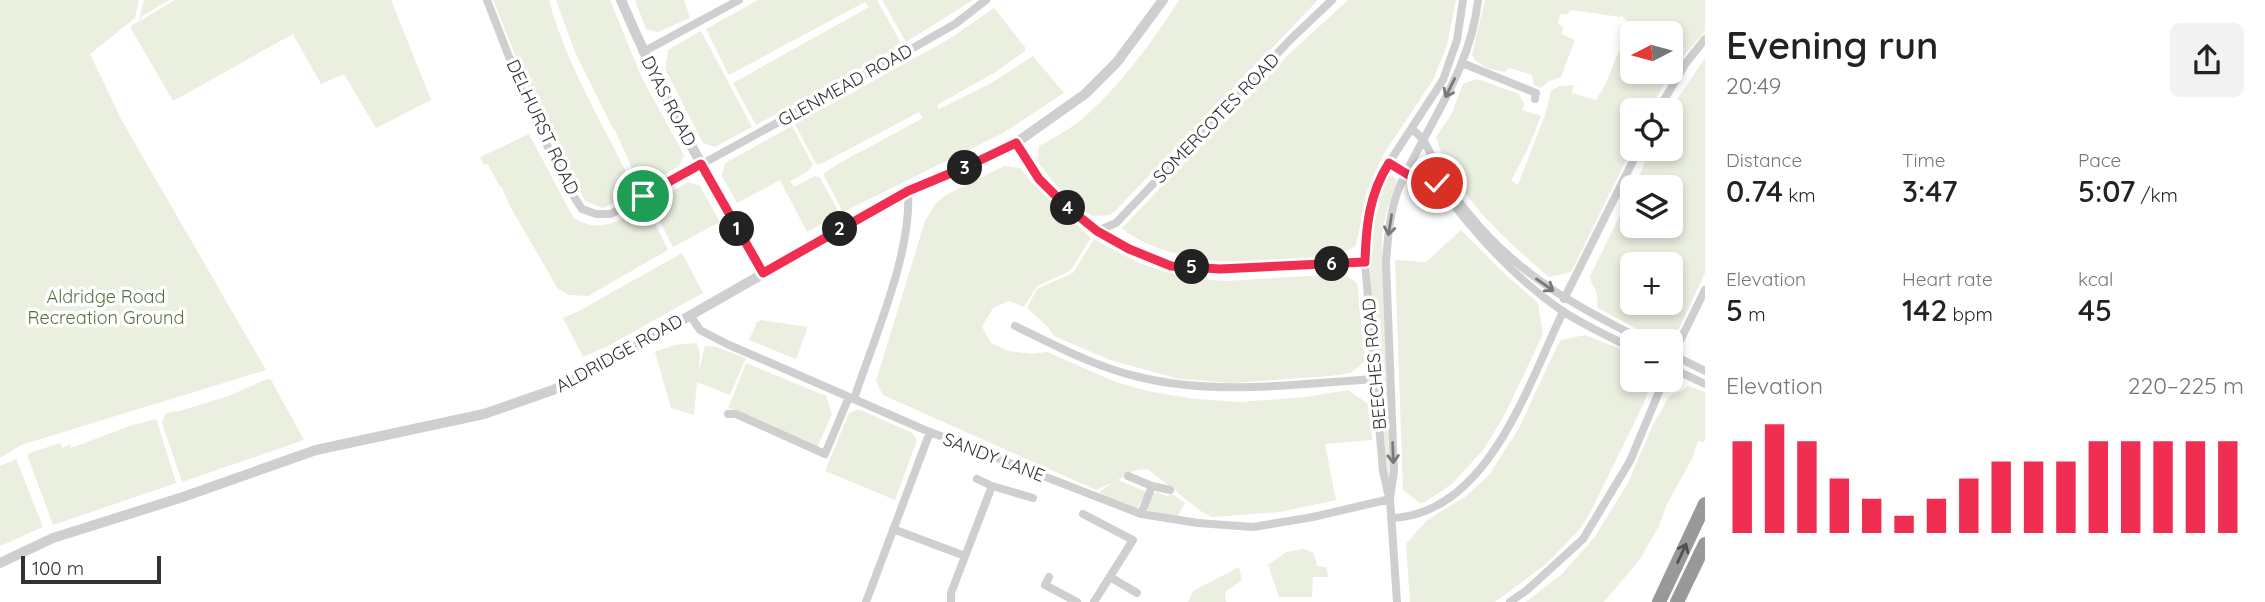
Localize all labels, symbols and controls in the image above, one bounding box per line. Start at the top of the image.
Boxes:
north arrow [1620,21,1684,84]
map controls [1620,21,1683,392]
text: Evening run [1726,21,1939,69]
button: share [2170,23,2244,97]
street label: GLENMEAD ROAD [774,39,916,131]
street label: SOMERCOTES ROAD [1148,48,1284,188]
street label: DYAS ROAD [636,52,702,150]
street label: DELHURST ROAD [502,56,584,198]
text: 20:49 [1726,71,1781,100]
one-way arrow [1443,77,1457,98]
button: locate [1620,98,1683,161]
text: Distance [1726,148,1802,172]
text: Time [1902,148,1946,172]
text: Pace [2078,148,2121,172]
pin: 3 [948,150,982,186]
pin [1407,153,1467,213]
text: 3 [959,155,970,179]
icon: check [1418,164,1456,202]
pin [613,166,673,226]
text: 0.74 [1726,172,1783,210]
text: 3:47 [1902,172,1958,210]
text: 5:07 [2078,172,2135,210]
button: layers [1620,175,1683,238]
icon: arrive [624,177,662,215]
text: km [1783,183,1816,207]
text: /km [2135,183,2178,207]
pin: 4 [1050,190,1086,226]
text: 4 [1062,195,1073,219]
pin: 1 [720,212,754,246]
pin: 2 [822,212,858,246]
one-way arrow [1383,214,1396,236]
text: 1 [733,216,740,240]
text: 2 [834,216,845,240]
pin: 6 [1314,246,1350,282]
pin: 5 [1174,250,1210,284]
text: 6 [1326,251,1337,275]
button: + [1620,252,1683,315]
text: 5 [1186,254,1197,278]
text: Elevation [1726,267,1806,291]
text: Heart rate [1902,267,1993,291]
text: kcal [2078,267,2113,291]
one-way arrow [1535,278,1554,292]
park label: Aldridge Road Recreation Ground [28,285,184,329]
text: 5 [1726,291,1743,329]
text: 142 [1902,291,1947,329]
text: 45 [2078,291,2112,329]
street label: BEECHES ROAD [1357,297,1391,431]
text: m [1743,302,1766,326]
text: bpm [1947,302,1993,326]
street label: ALDRIDGE ROAD [552,309,686,397]
button: − [1620,329,1683,392]
text: Elevation [1726,371,1823,400]
text: 220–225 m [2128,371,2244,400]
street label: SANDY LANE [940,427,1048,487]
one-way arrow [1387,441,1400,464]
one-way arrow [1676,543,1689,564]
scale bar [21,553,161,585]
text: 100 m [32,556,84,580]

